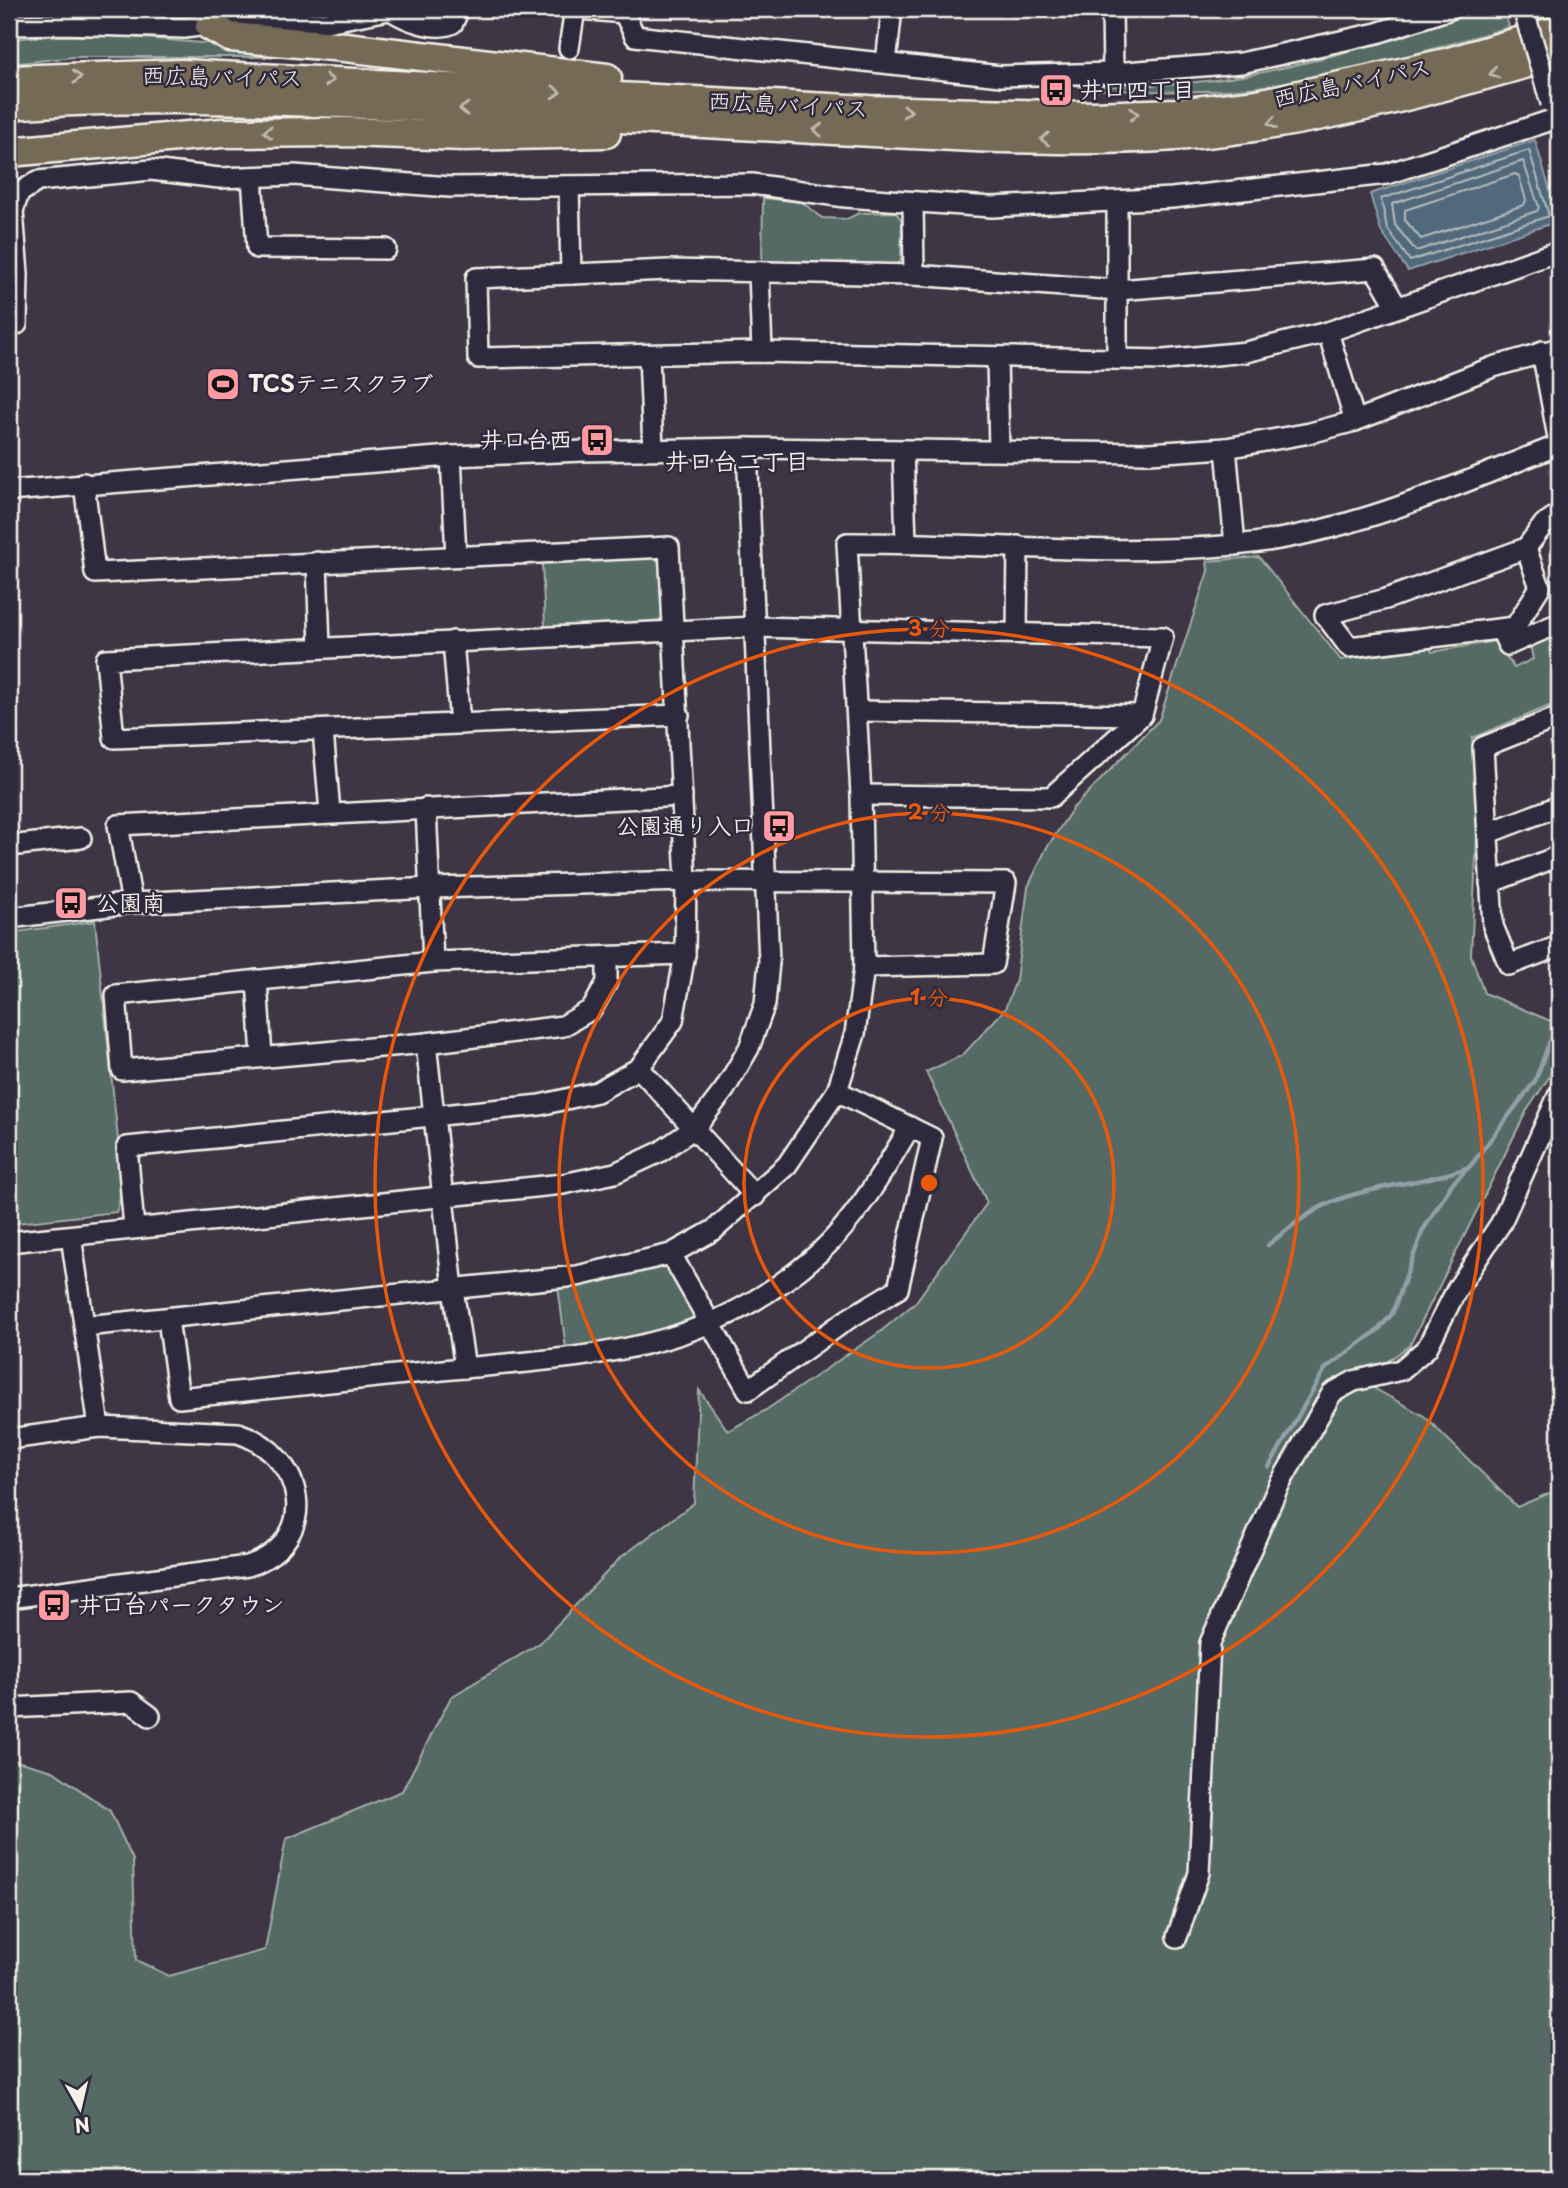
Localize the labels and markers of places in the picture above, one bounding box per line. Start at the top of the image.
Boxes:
bus stop icon: 井口四丁目 [1037,71,1075,109]
place label: 井口四丁目 [1080,71,1195,106]
sports icon: TCSテニスクラブ [204,365,242,403]
place label: TCSテニスクラブ [248,365,433,400]
place label: 井口台西 [480,421,572,456]
bus stop icon: 井口台西 [578,421,616,459]
place label: 公園通り入口 [616,807,754,842]
bus stop icon: 公園通り入口 [760,807,798,845]
bus stop icon: 公園南 [52,884,90,922]
place label: 公園南 [96,884,165,919]
centre of rings [917,1171,941,1195]
bus stop icon: 井口台パークタウン [35,1586,73,1624]
place label: 井口台パークタウン [78,1586,285,1621]

